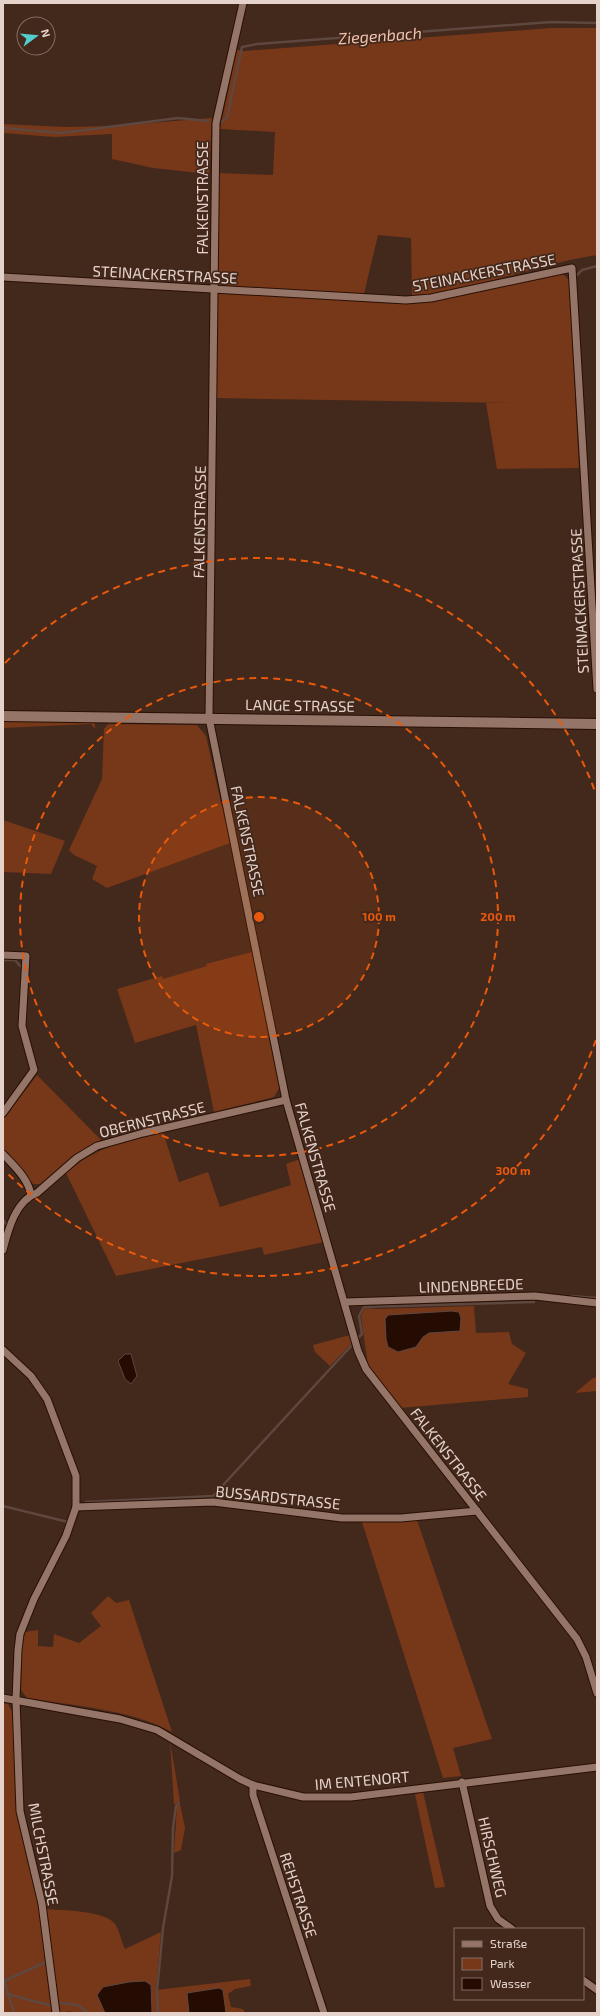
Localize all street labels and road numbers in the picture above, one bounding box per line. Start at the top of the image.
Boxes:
street label: FALKENSTRASSE [193,141,211,255]
street label: STEINACKERSTRASSE [411,249,557,295]
street label: STEINACKERSTRASSE [92,261,238,287]
street label: FALKENSTRASSE [189,465,209,579]
street label: STEINACKERSTRASSE [566,528,592,674]
street label: LANGE STRASSE [245,695,355,715]
street label: FALKENSTRASSE [227,784,269,898]
street label: OBERNSTRASSE [97,1097,207,1141]
street label: FALKENSTRASSE [292,1100,340,1214]
street label: LINDENBREEDE [418,1274,524,1296]
street label: FALKENSTRASSE [407,1404,491,1504]
street label: BUSSARDSTRASSE [215,1481,341,1513]
street label: IM ENTENORT [314,1767,410,1793]
street label: MILCHSTRASSE [25,1801,63,1907]
street label: HIRSCHWEG [475,1815,511,1899]
street label: REHSTRASSE [277,1850,321,1940]

